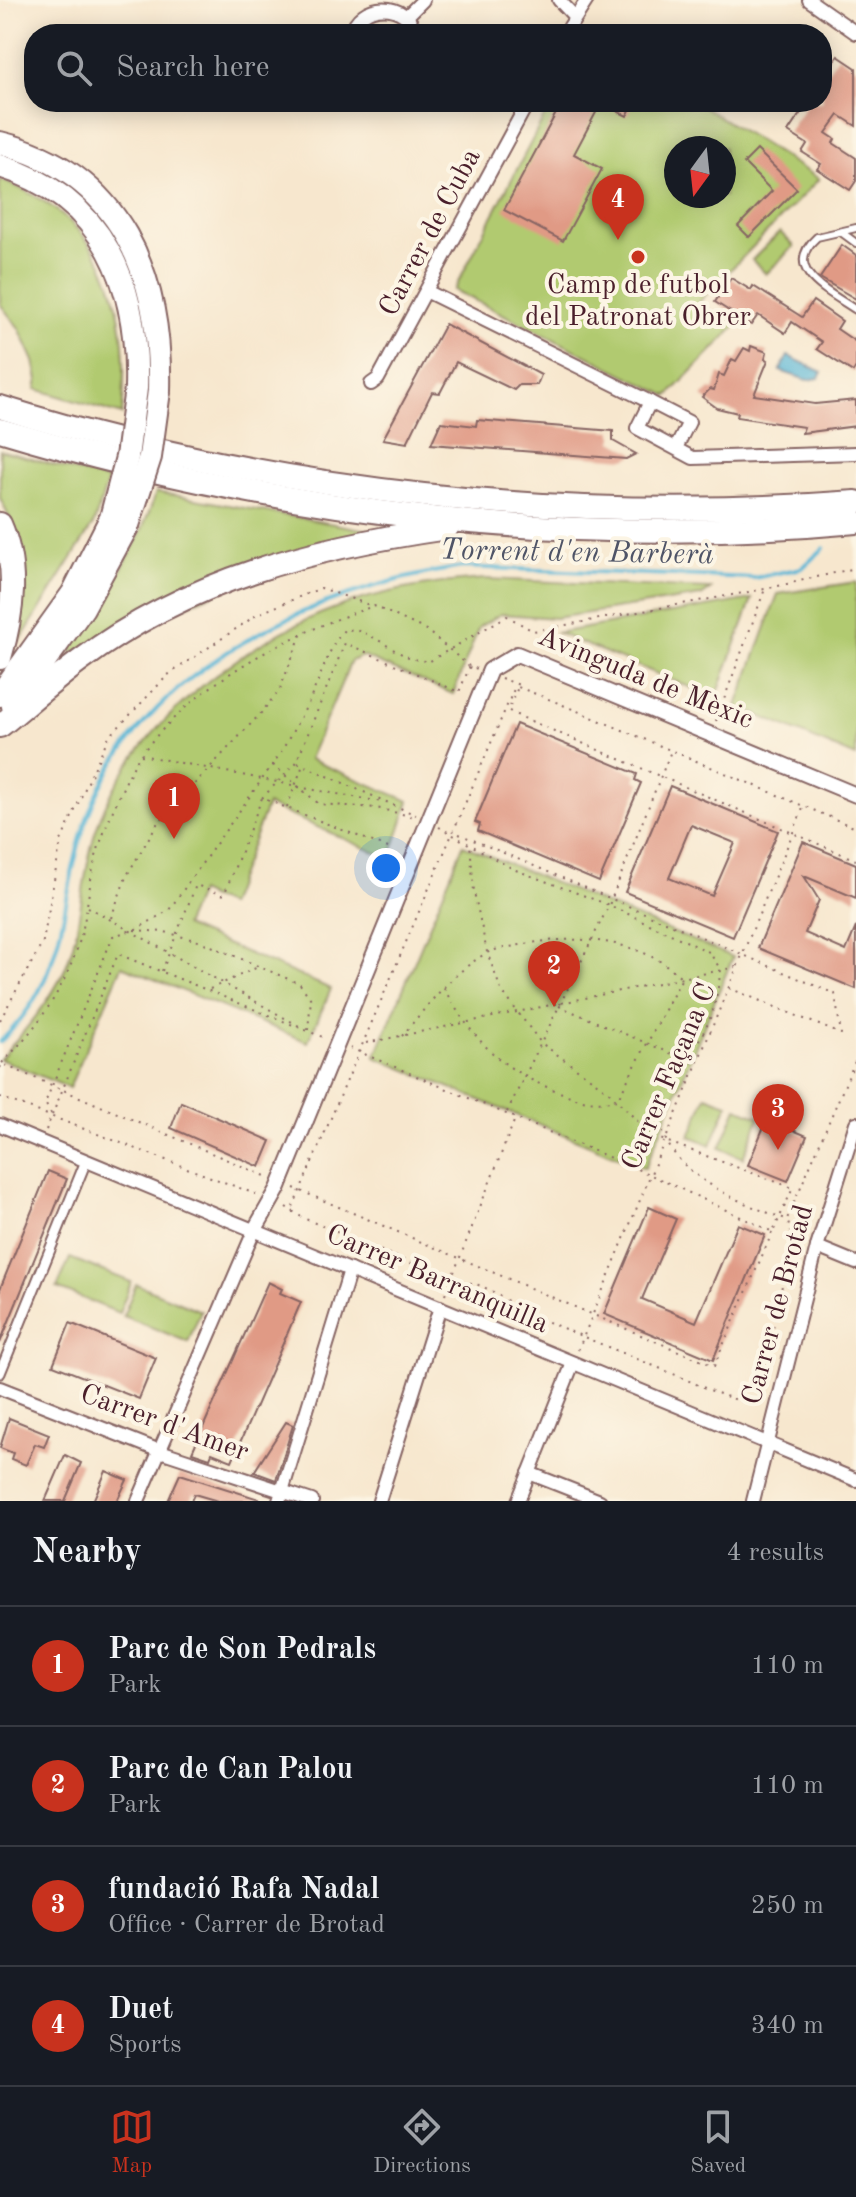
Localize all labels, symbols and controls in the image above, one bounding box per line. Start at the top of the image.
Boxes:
search box [24,24,832,112]
icon: search [52,46,96,90]
text: Search here [116,53,270,83]
north arrow [664,136,736,208]
street label: Carrer de Cuba [375,145,487,321]
pin: 4 [592,174,644,240]
marker: Camp de futbol del Patronat Obrer [629,248,647,266]
place label: Camp de futbol del Patronat Obrer [525,272,751,332]
water label: Torrent d'en Barberà [440,536,714,570]
street label: Avinguda de Mèxic [533,623,757,735]
pin: 1 [148,773,200,839]
your location [366,848,406,888]
pin: 2 [528,941,580,1007]
street label: Carrer Façana C [618,979,722,1175]
pin: 3 [752,1084,804,1150]
street label: Carrer de Brotad [739,1202,819,1408]
street label: Carrer Barranquilla [322,1221,552,1340]
street label: Carrer d'Amer [76,1381,252,1467]
text: Nearby [32,1536,142,1570]
text: 4 results [726,1540,824,1566]
text: Parc de Son Pedrals [108,1635,376,1665]
text: 1 [50,1653,66,1679]
text: 110 m [751,1653,824,1679]
text: Park [108,1672,162,1698]
text: Parc de Can Palou [108,1755,353,1785]
text: 2 [50,1773,66,1799]
text: 110 m [751,1773,824,1799]
text: Park [108,1792,162,1818]
text: fundació Rafa Nadal [108,1875,380,1905]
text: 3 [50,1893,66,1919]
text: 250 m [751,1893,824,1919]
text: Office · Carrer de Brotad [108,1912,385,1938]
text: Duet [108,1995,173,2025]
text: 4 [50,2013,66,2039]
text: 340 m [751,2013,824,2039]
text: Sports [108,2032,182,2058]
tab: Map [110,2105,154,2180]
tab: Directions [373,2105,471,2180]
tab: Saved [690,2105,746,2180]

